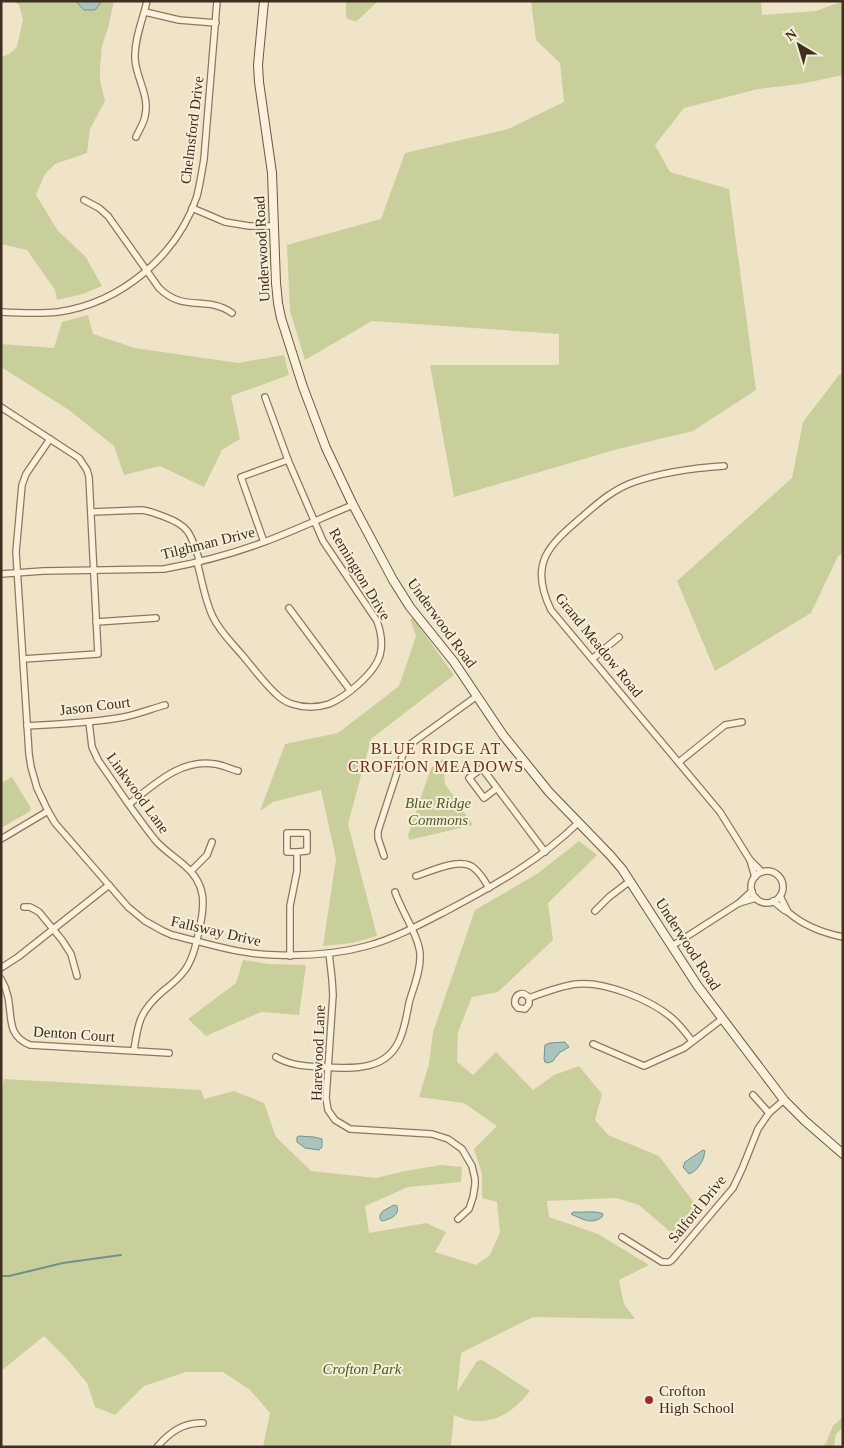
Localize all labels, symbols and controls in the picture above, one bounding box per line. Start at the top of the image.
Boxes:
north arrow [774,20,824,70]
text: N [783,26,800,44]
street label: Chelmsford Drive [177,75,207,185]
street label: Underwood Road [251,195,273,302]
street label: Tilghman Drive [160,524,257,562]
street label: Remington Drive [326,525,394,623]
street label: Underwood Road [404,575,480,671]
street label: Grand Meadow Road [552,590,646,701]
street label: Jason Court [59,694,132,718]
district label: BLUE RIDGE AT CROFTON MEADOWS [348,740,524,775]
street label: Linkwood Lane [103,750,173,837]
park label: Blue Ridge Commons [405,795,471,828]
street label: Underwood Road [652,895,724,993]
street label: Fallsway Drive [169,913,263,949]
street label: Harewood Lane [308,1004,328,1101]
street label: Denton Court [33,1023,116,1045]
street label: Salford Drive [665,1172,729,1246]
park label: Crofton Park [322,1361,402,1377]
place label: Crofton High School [659,1383,734,1416]
marker: Crofton High School [643,1394,655,1406]

